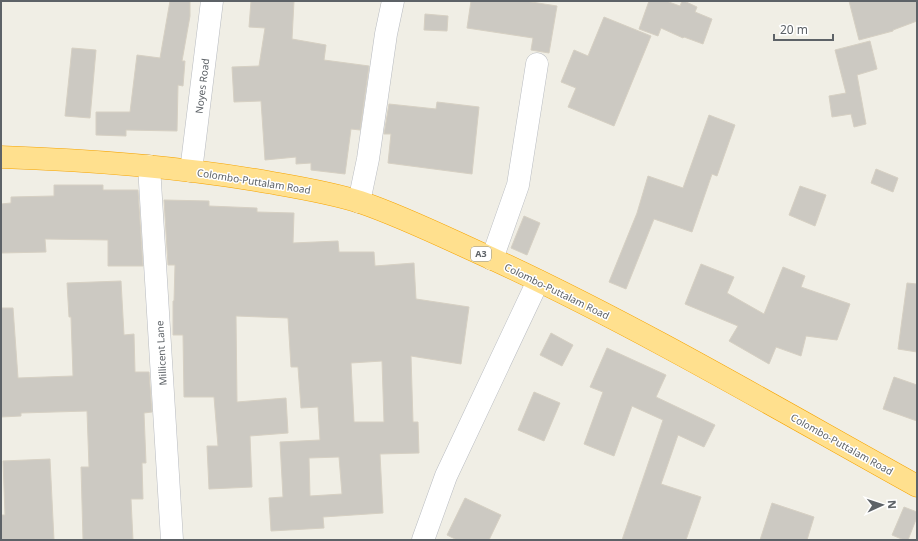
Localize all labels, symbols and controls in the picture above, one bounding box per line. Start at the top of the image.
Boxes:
scale bar [774,16,833,42]
text: 20 m [780,21,808,38]
street label: Noyes Road [192,58,212,114]
street label: Colombo-Puttalam Road [196,165,312,197]
road number: A3 [471,247,491,261]
street label: Colombo-Puttalam Road [502,260,612,322]
street label: Millicent Lane [152,320,170,386]
street label: Colombo-Puttalam Road [788,410,896,478]
north arrow [862,485,902,525]
text: N [885,500,900,509]

